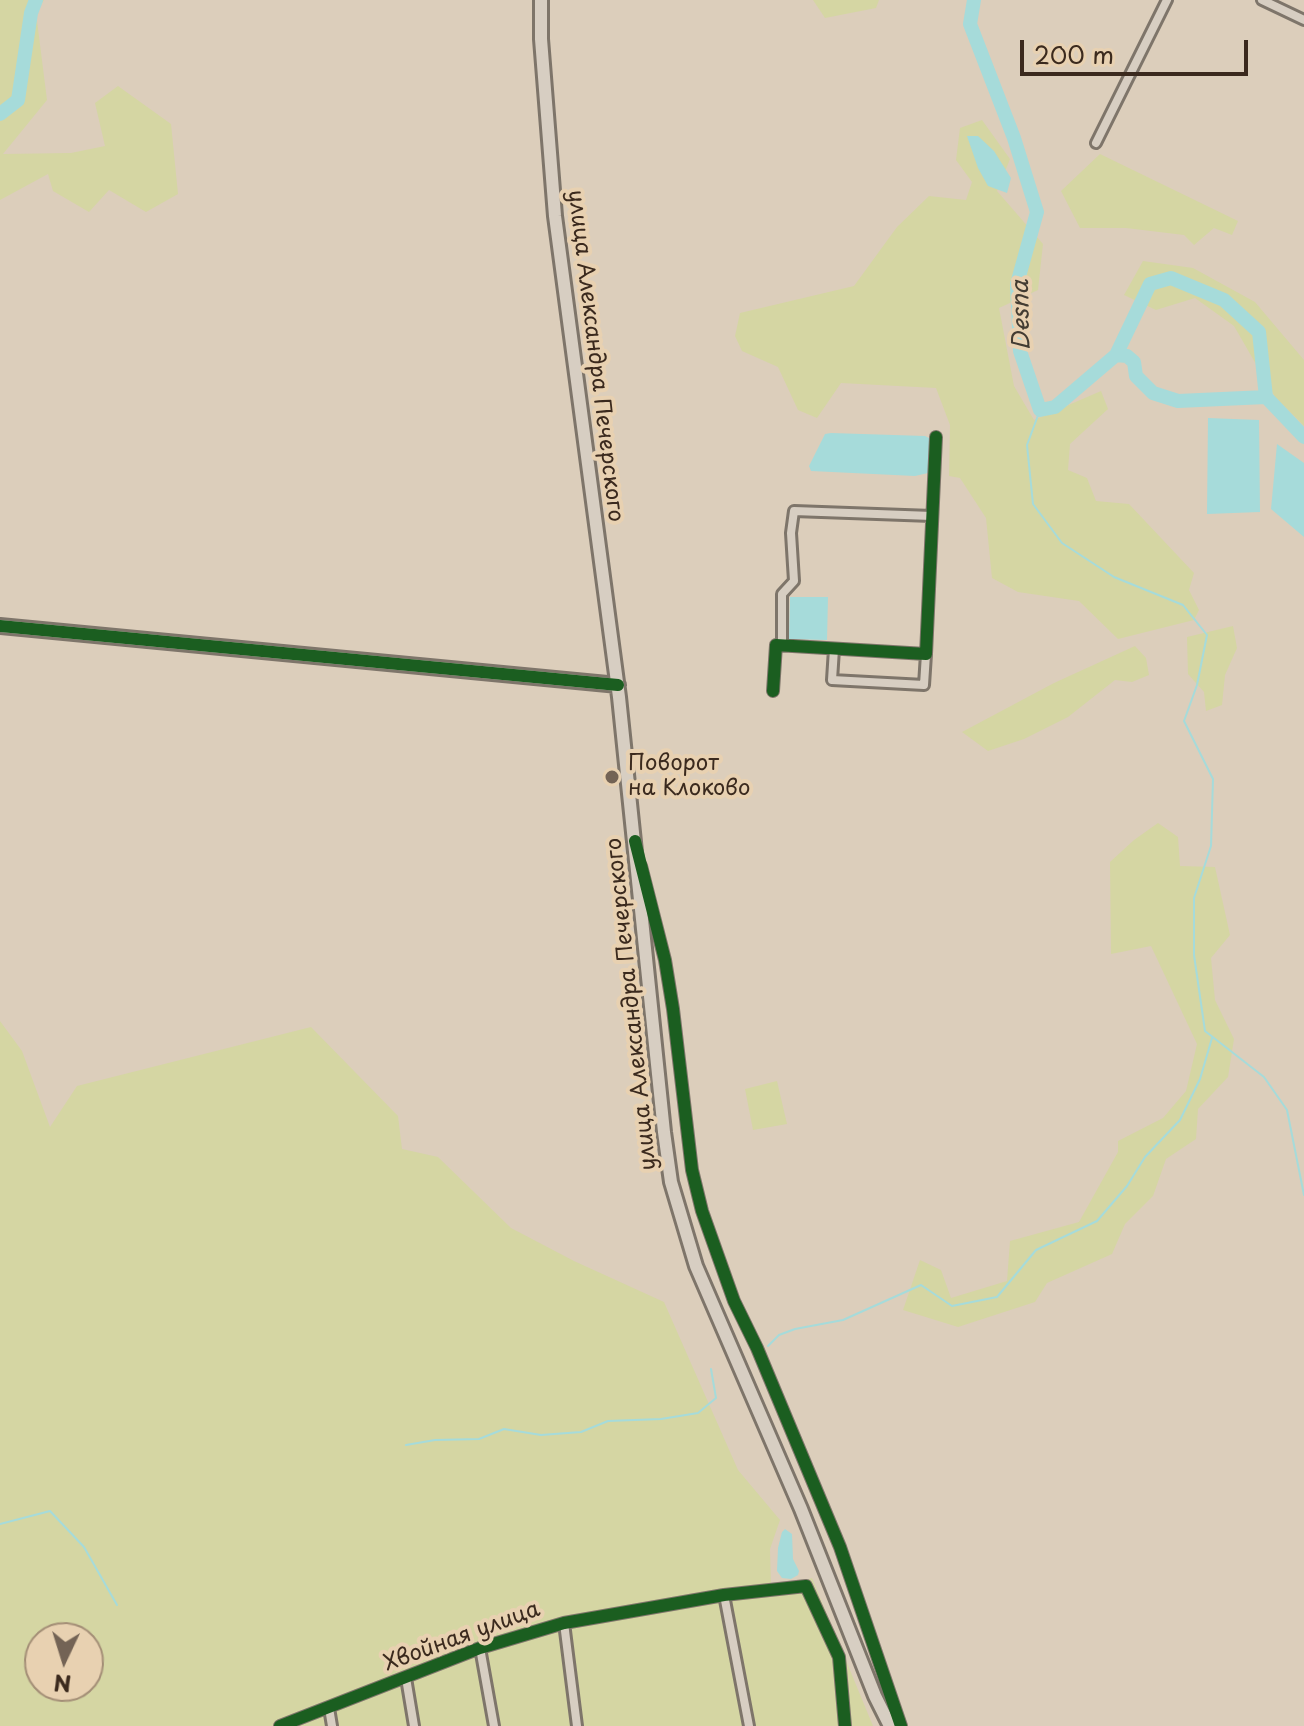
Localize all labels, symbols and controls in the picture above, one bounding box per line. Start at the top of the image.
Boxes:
scale bar [1024,24,1252,74]
text: 200 m [1034,36,1114,72]
street label: улица Александра Печерского [562,188,628,524]
water label: Desna [1007,279,1037,351]
place label: Поворот на Клоково [628,751,750,802]
marker: Поворот на Клоково [603,768,621,786]
street label: улица Александра Печерского [601,836,663,1172]
street label: Хвойная улица [380,1596,544,1678]
north arrow [24,1622,104,1702]
text: N [53,1667,72,1702]

